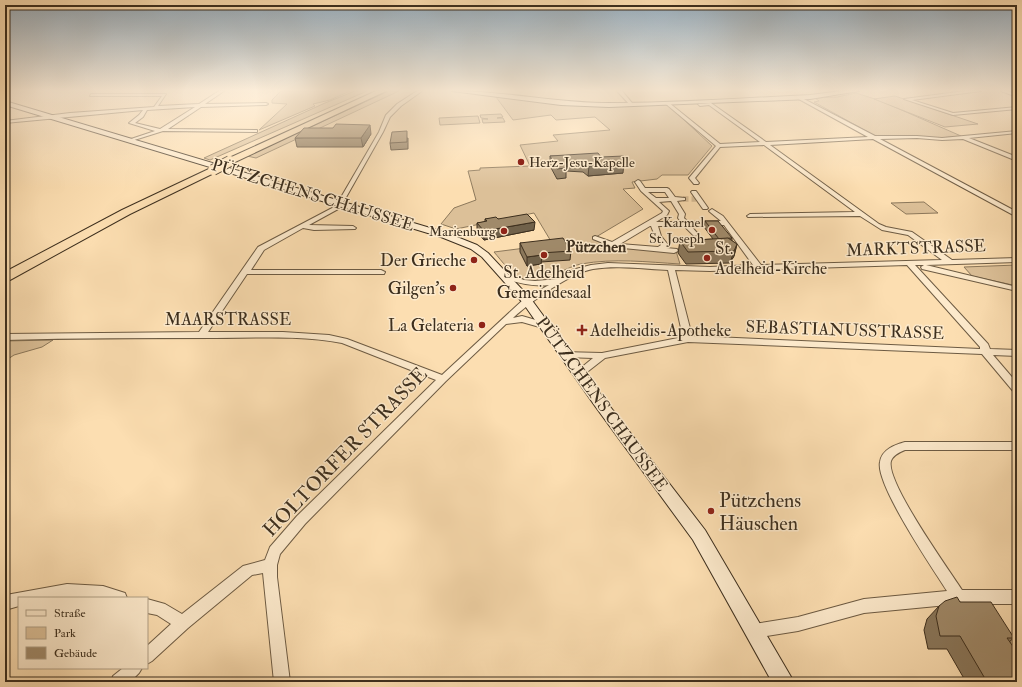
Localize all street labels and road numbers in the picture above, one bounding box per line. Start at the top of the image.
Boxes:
street label: PÜTZCHENS CHAUSSEE [209,154,417,236]
street label: MARKTSTRASSE [846,235,986,261]
street label: MAARSTRASSE [165,309,291,330]
street label: PÜTZCHENS CHAUSSEE [532,313,672,495]
street label: SEBASTIANUSSTRASSE [745,316,945,344]
street label: HOLTORFER STRASSE [258,362,432,542]

